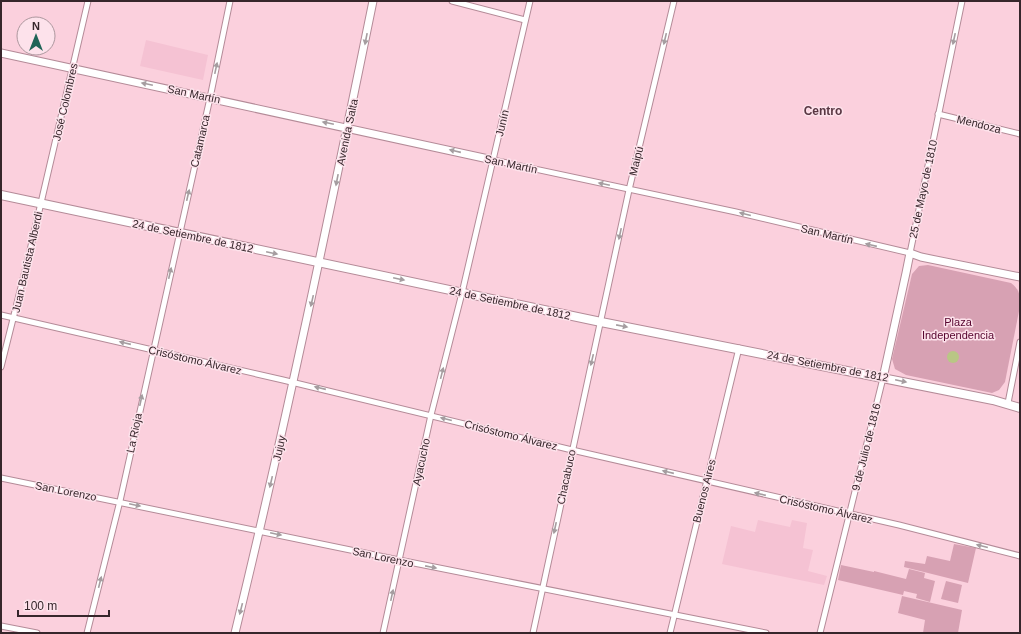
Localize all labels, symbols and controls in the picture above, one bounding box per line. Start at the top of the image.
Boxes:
north arrow [16,16,56,56]
text: N [32,20,40,32]
one-way arrow [362,33,368,45]
one-way arrow [662,33,668,45]
one-way arrow [951,33,957,45]
street label: José Colombres [50,61,80,142]
one-way arrow [213,62,219,74]
one-way arrow [140,81,153,87]
street label: San Martín [166,83,222,105]
street label: Avenida Salta [334,97,360,166]
district label: Centro [804,104,842,118]
street label: Junín [493,109,511,137]
street label: Catamarca [188,113,212,169]
street label: Mendoza [956,113,1003,136]
one-way arrow [322,120,335,126]
street label: 25 de Mayo de 1810 [907,139,939,239]
street label: Maipú [627,145,645,177]
one-way arrow [449,148,461,154]
street label: San Martín [483,153,539,175]
one-way arrow [333,174,339,186]
one-way arrow [598,181,610,187]
one-way arrow [185,189,191,201]
street label: Juan Bautista Alberdi [10,210,44,314]
one-way arrow [739,211,751,217]
street label: 24 de Setiembre de 1812 [131,217,255,255]
street label: San Martín [799,222,855,246]
one-way arrow [616,228,622,240]
one-way arrow [865,241,878,247]
one-way arrow [266,250,278,256]
one-way arrow [167,267,173,280]
one-way arrow [393,277,405,283]
street label: 24 de Setiembre de 1812 [448,284,572,322]
one-way arrow [308,295,314,307]
park label: Plaza Independencia [922,316,995,341]
one-way arrow [616,323,629,329]
one-way arrow [119,340,131,346]
street label: Crisóstomo Álvarez [147,343,243,377]
street label: 24 de Setiembre de 1812 [766,348,890,384]
one-way arrow [589,354,595,366]
one-way arrow [439,366,445,378]
one-way arrow [895,378,907,384]
one-way arrow [314,385,326,391]
one-way arrow [139,394,145,406]
street label: 9 de Julio de 1816 [849,402,883,492]
street label: La Rioja [124,411,144,454]
one-way arrow [440,415,452,421]
street label: Crisóstomo Álvarez [463,418,559,452]
street label: Jujuy [270,434,288,462]
street label: Ayacucho [410,437,432,487]
street label: Chacabuco [554,449,578,505]
street label: Buenos Aires [690,458,718,524]
one-way arrow [662,469,674,475]
one-way arrow [268,476,274,488]
street label: San Lorenzo [34,479,98,503]
one-way arrow [754,490,767,496]
street label: Crisóstomo Álvarez [778,492,874,526]
one-way arrow [129,502,141,508]
one-way arrow [552,522,558,534]
one-way arrow [270,531,282,537]
one-way arrow [976,543,988,549]
street label: San Lorenzo [351,545,415,569]
one-way arrow [425,564,437,570]
one-way arrow [97,575,103,587]
one-way arrow [389,589,395,601]
scale bar [18,592,109,618]
text: 100 m [24,599,57,613]
one-way arrow [238,603,244,615]

